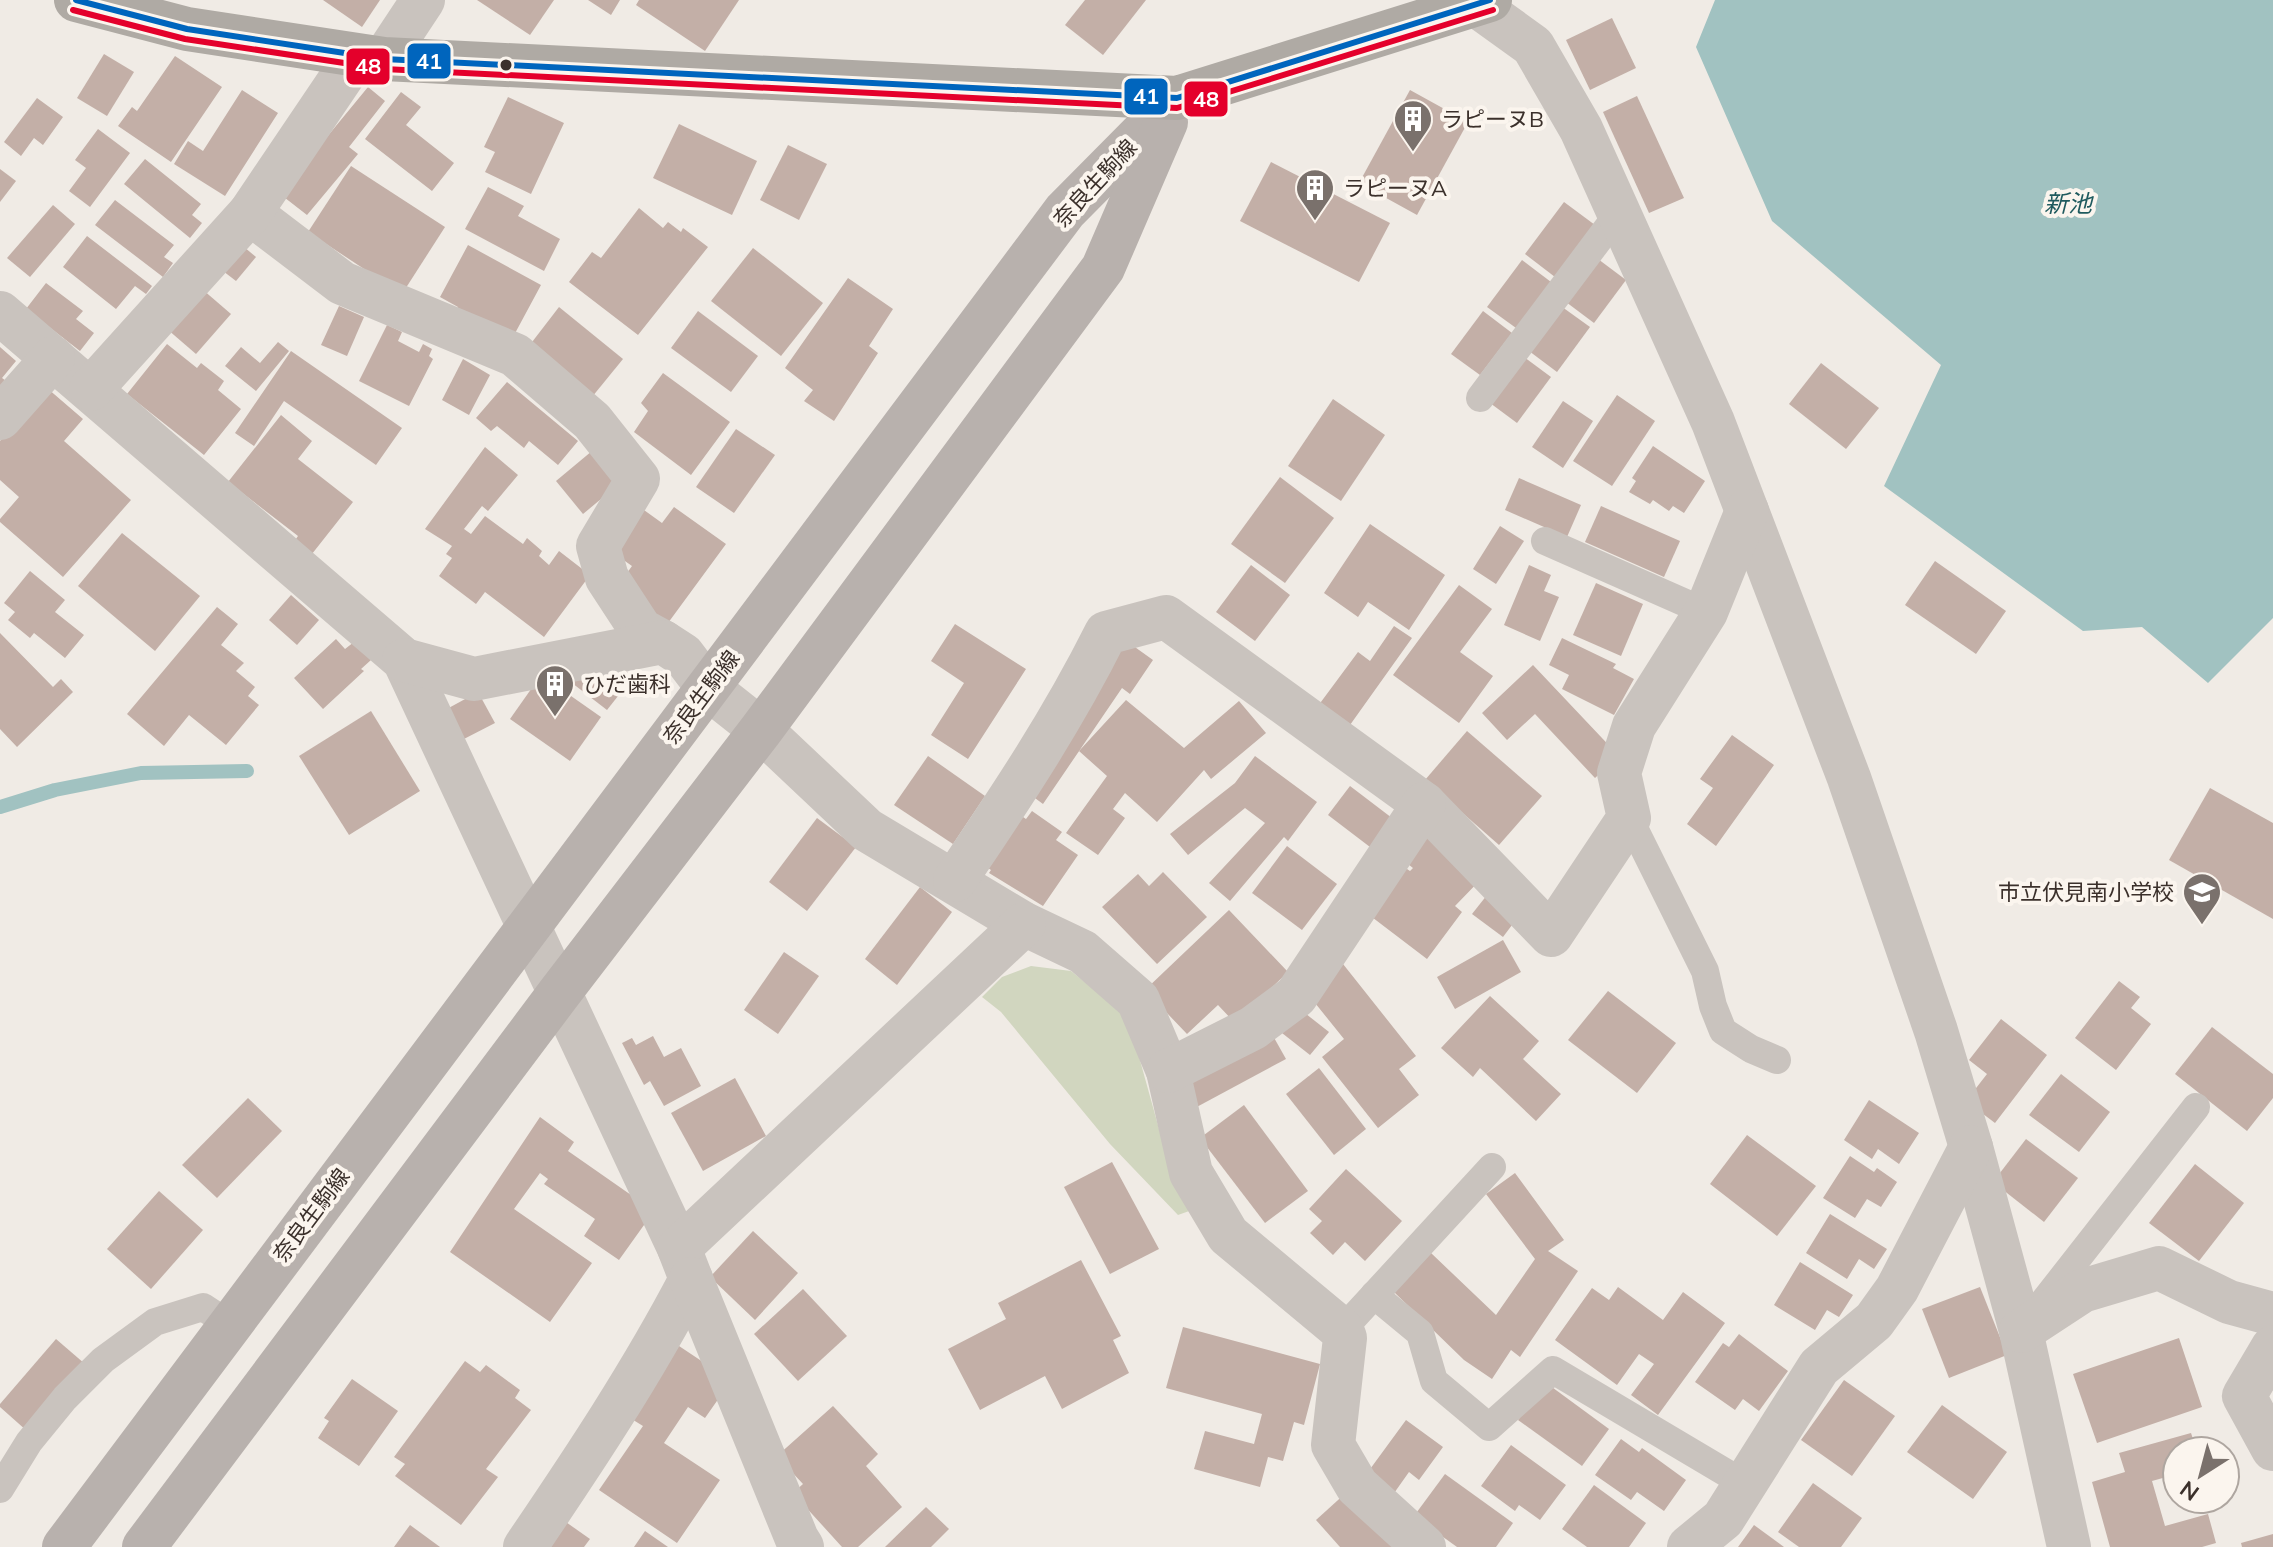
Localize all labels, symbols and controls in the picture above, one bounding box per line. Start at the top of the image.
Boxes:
line badge: 41 [406,42,452,80]
line badge: 48 [345,47,391,86]
text: 41 [416,47,442,75]
text: 48 [355,52,381,80]
unlabelled marker [498,57,514,73]
line badge: 41 [1123,77,1169,116]
line badge: 48 [1183,80,1229,118]
text: 41 [1133,82,1159,110]
text: 48 [1193,85,1219,113]
building icon: ラピーヌB [1392,98,1434,153]
place label: ラピーヌB [1441,105,1544,133]
street label: 奈良生駒線 [1047,133,1143,233]
building icon: ラピーヌA [1294,167,1336,222]
place label: ラピーヌA [1343,174,1447,202]
water label: 新池 [2044,188,2094,218]
street label: 奈良生駒線 [657,645,745,749]
building icon: ひだ歯科 [534,663,576,718]
place label: ひだ歯科 [583,670,671,698]
school or university icon: 市立伏見南小学校 [2181,871,2223,926]
place label: 市立伏見南小学校 [1998,878,2174,906]
street label: 奈良生駒線 [267,1163,355,1267]
north arrow [2161,1435,2241,1515]
text: N [2174,1475,2204,1507]

